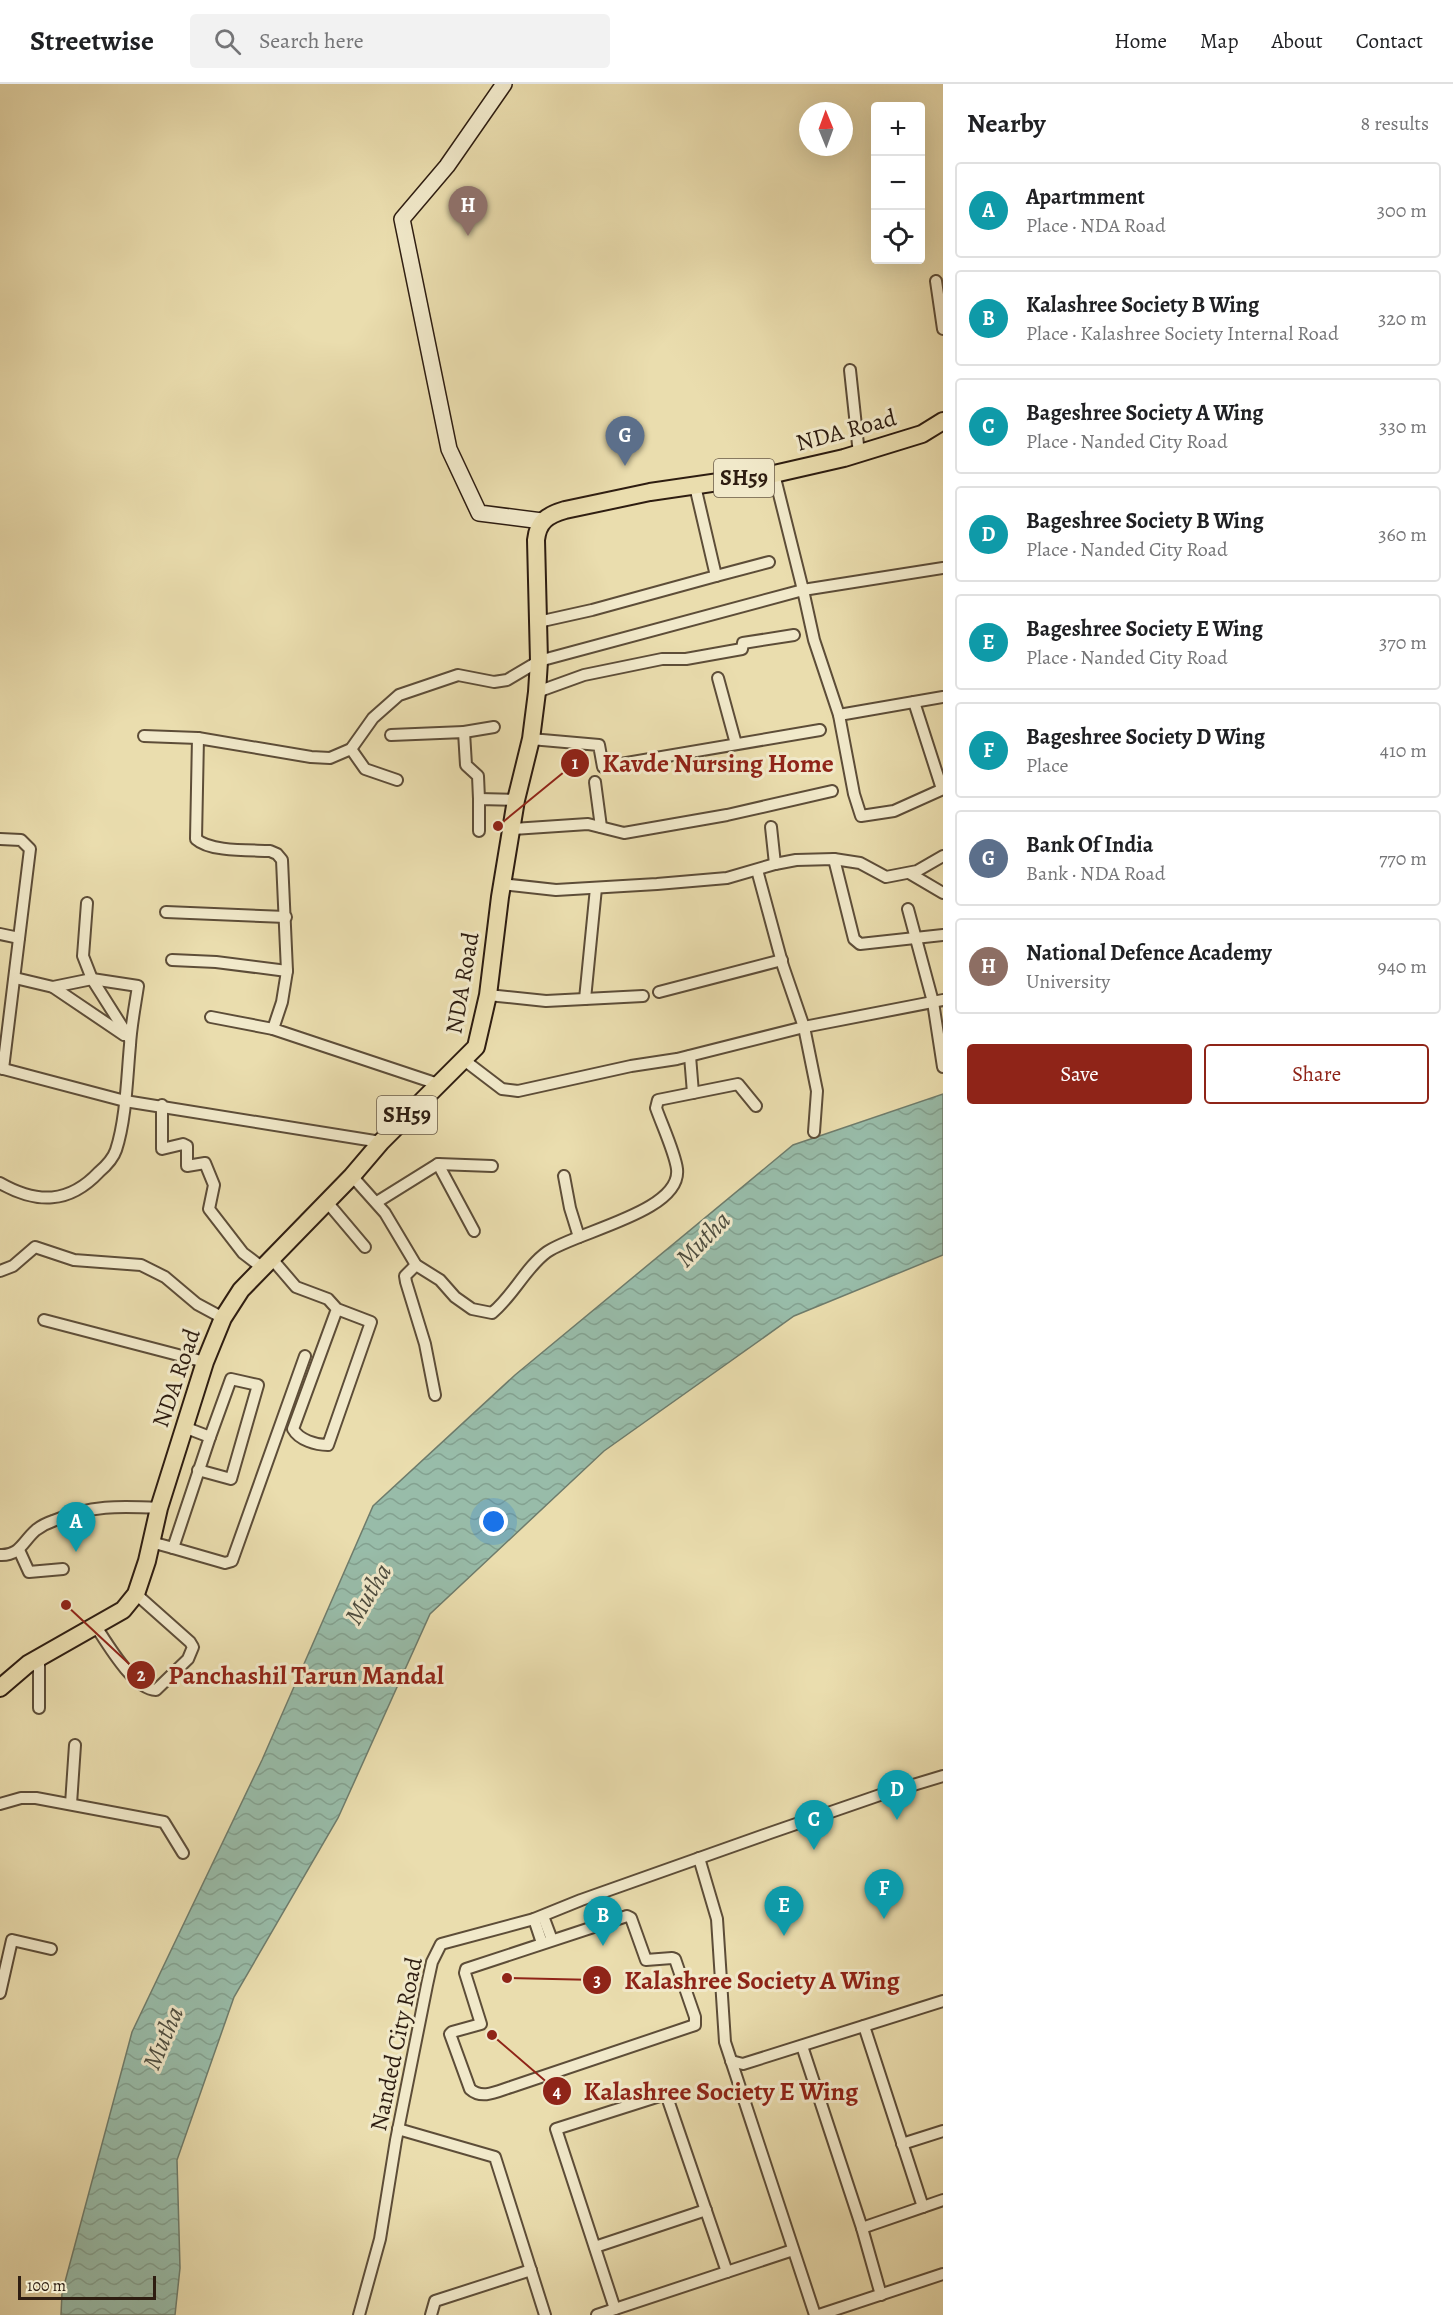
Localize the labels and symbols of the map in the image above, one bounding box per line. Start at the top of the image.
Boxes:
north arrow [799,102,853,156]
pin: H [448,186,488,236]
street label: NDA Road [792,401,900,459]
pin: G [606,416,644,466]
road number: SH59 [714,459,774,497]
callout: Kavde Nursing Home [560,741,846,785]
text: Kavde Nursing Home [602,746,834,781]
text: 1 [572,751,579,775]
street label: NDA Road [437,930,487,1036]
road number: SH59 [377,1096,437,1134]
water label: Mutha [668,1203,738,1275]
street label: NDA Road [144,1324,208,1432]
pin: A [56,1502,96,1552]
your location [479,1507,508,1536]
water label: Mutha [336,1557,400,1631]
callout: Panchashil Tarun Mandal [126,1653,456,1697]
text: Panchashil Tarun Mandal [168,1658,444,1693]
text: 2 [137,1663,146,1687]
pin: D [878,1770,916,1820]
pin: C [794,1800,834,1850]
pin: F [864,1870,904,1919]
pin: E [764,1886,804,1936]
pin: B [584,1896,622,1946]
street label: Nanded City Road [362,1954,430,2134]
callout: Kalashree Society A Wing [582,1958,912,2002]
text: Kalashree Society A Wing [624,1963,900,1998]
text: 3 [593,1968,601,1992]
water label: Mutha [134,2001,192,2075]
callout: Kalashree Society E Wing [542,2069,871,2113]
text: Kalashree Society E Wing [584,2074,859,2109]
text: 4 [553,2079,562,2103]
scale bar [18,2273,156,2300]

